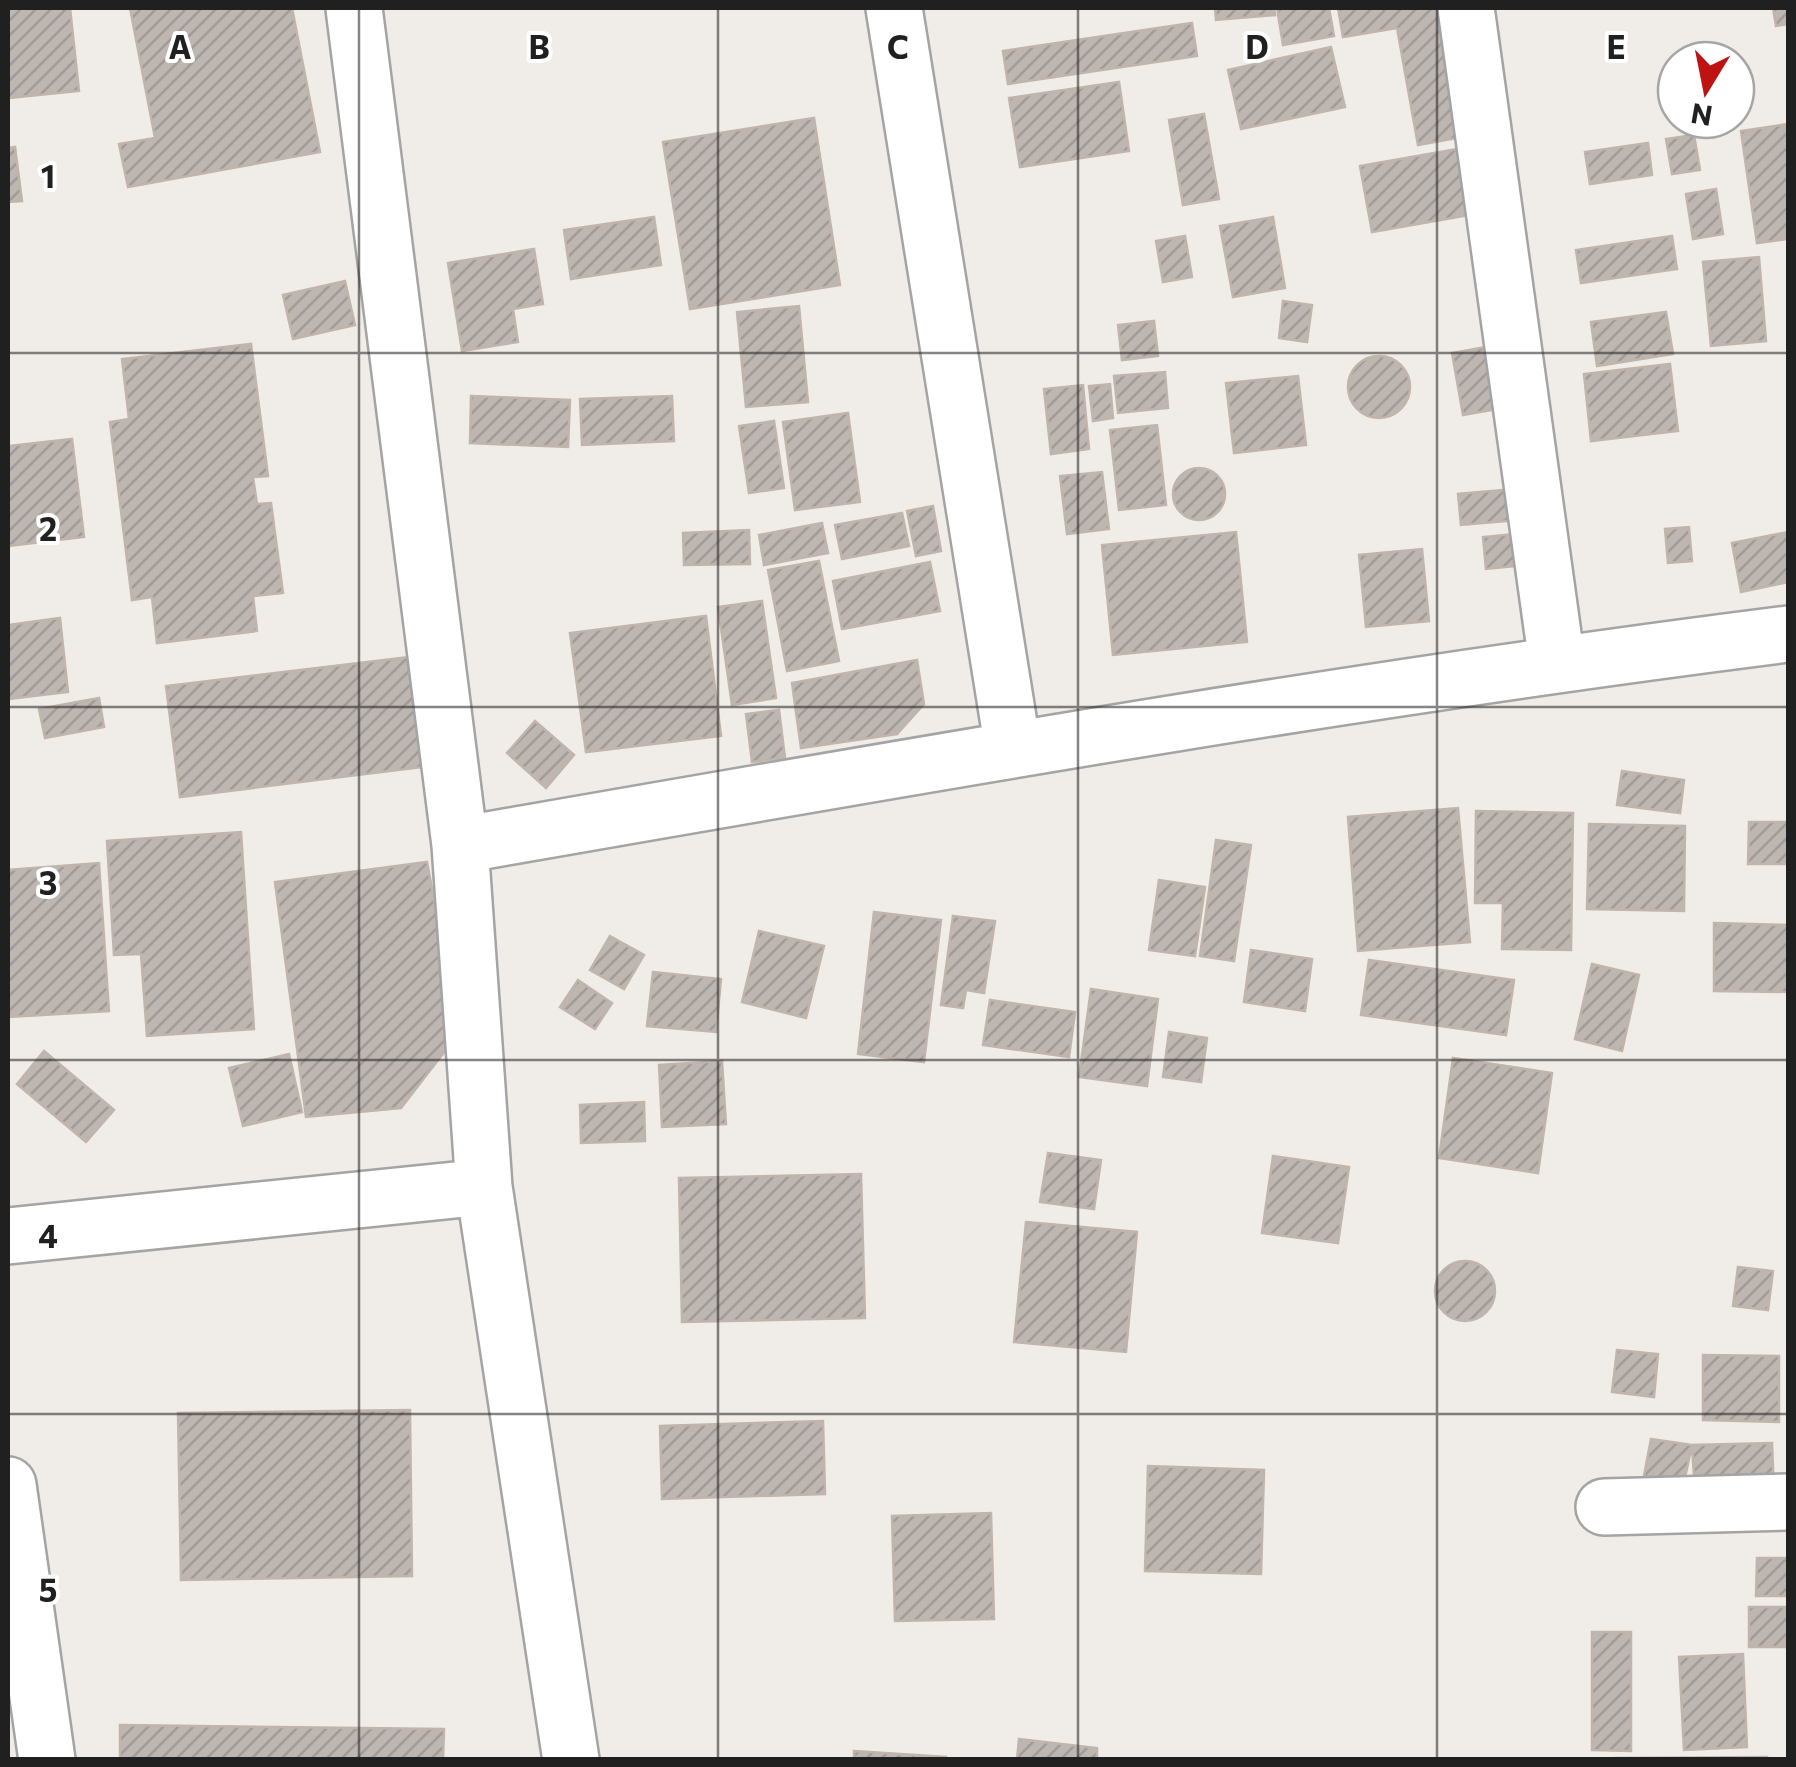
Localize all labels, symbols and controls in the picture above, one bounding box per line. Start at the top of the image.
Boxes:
text: A [169,26,192,66]
text: B [528,26,550,66]
text: C [887,26,909,66]
text: D [1245,26,1269,66]
text: E [1606,26,1626,66]
north arrow [1656,40,1756,140]
text: N [1688,97,1715,134]
text: 1 [41,155,55,195]
text: 2 [39,508,57,548]
text: 3 [39,862,57,902]
text: 4 [38,1215,58,1255]
text: 5 [39,1569,57,1609]

